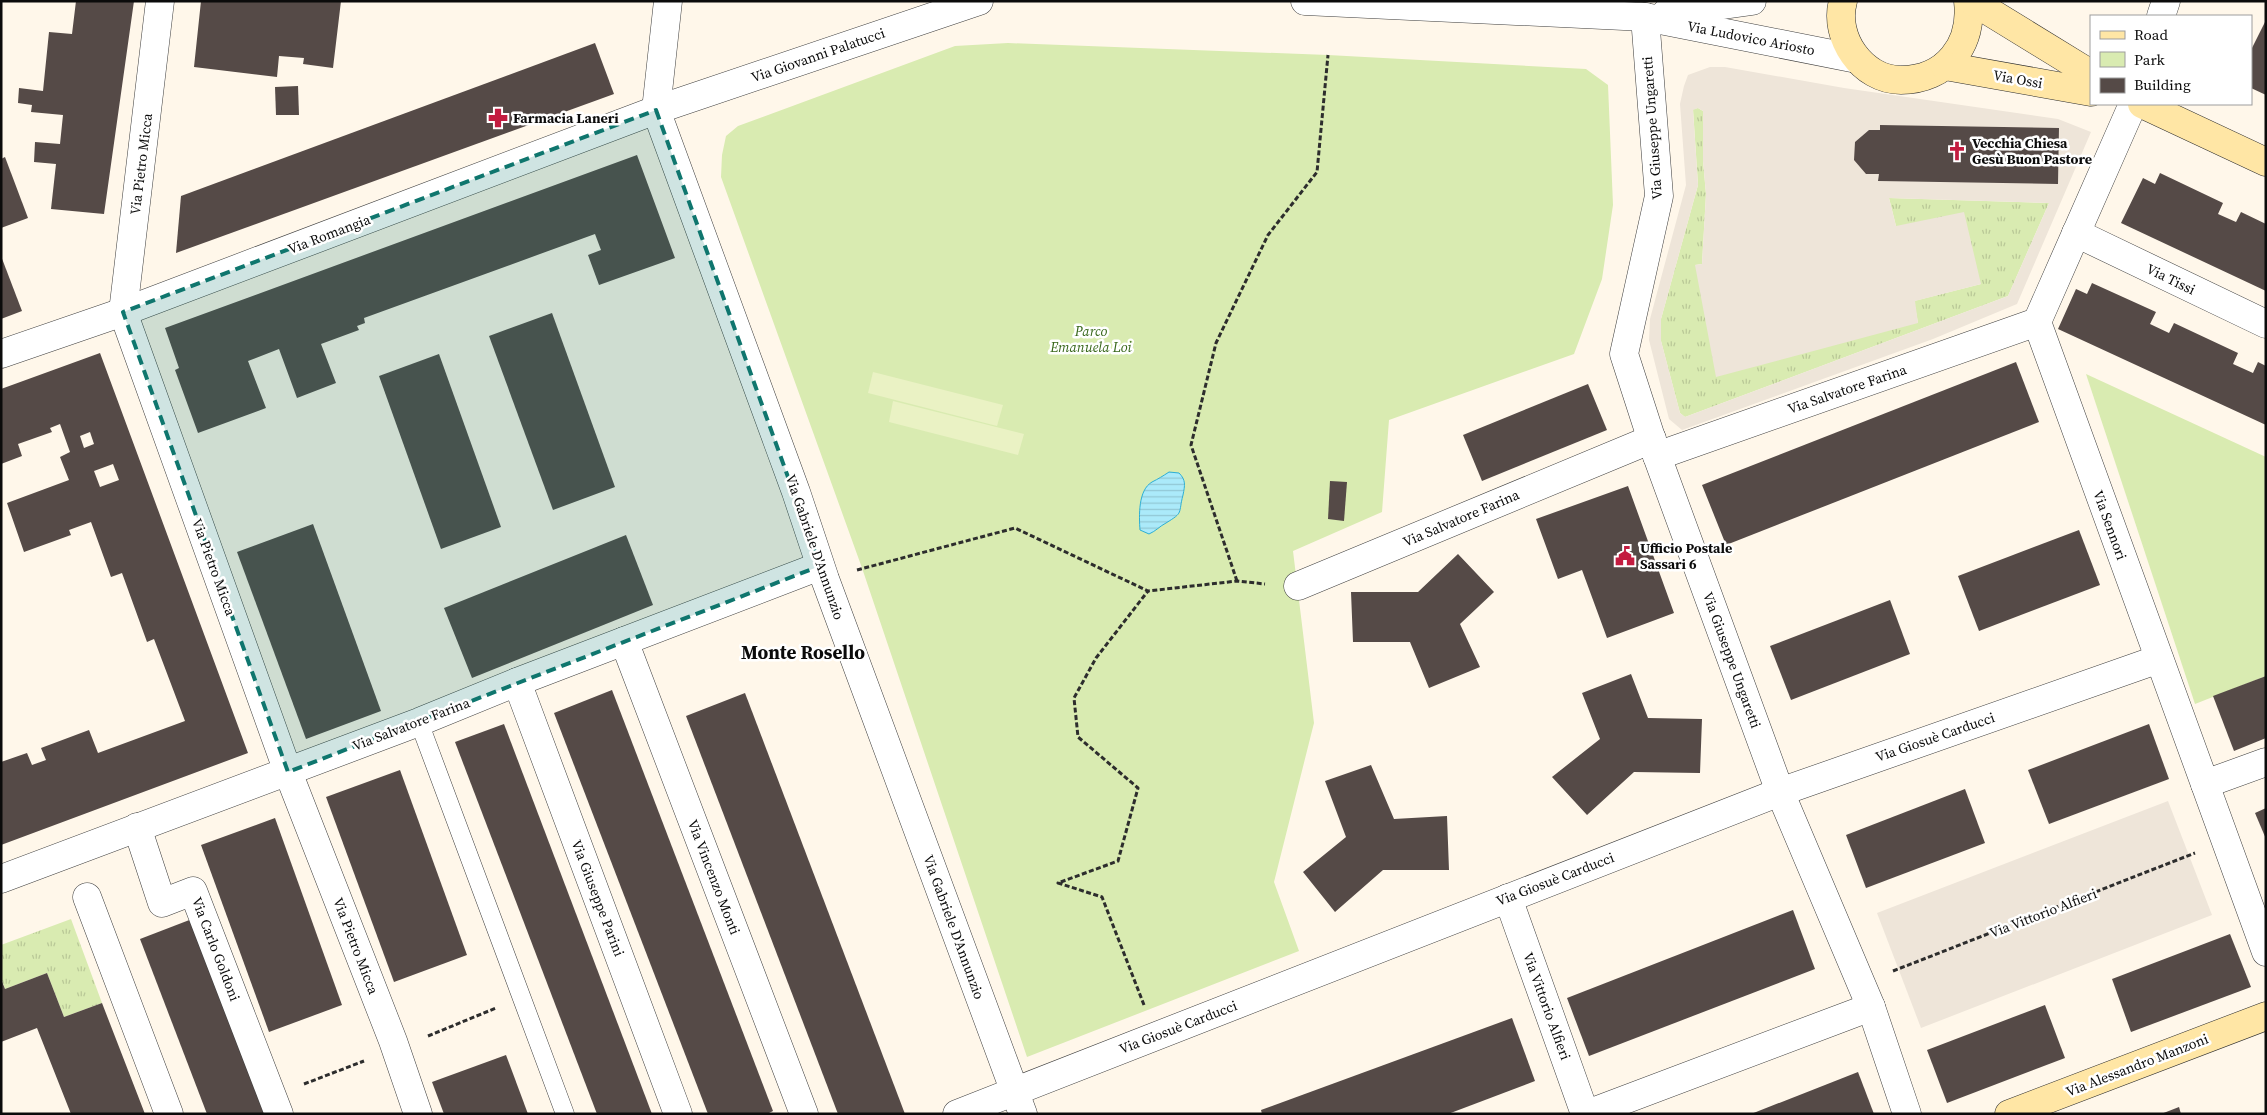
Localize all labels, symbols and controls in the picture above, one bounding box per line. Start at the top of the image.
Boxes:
legend [2090,15,2252,105]
street label: Via Ludovico Ariosto [1685,16,1817,60]
street label: Via Giovanni Palatucci [748,23,888,87]
text: Road [2134,24,2168,45]
text: Park [2134,49,2166,70]
street label: Via Giuseppe Ungaretti [1637,56,1667,200]
street label: Via Ossi [1992,65,2044,93]
text: Building [2134,74,2191,95]
pharmacy icon: Farmacia Laneri [487,107,509,129]
place label: Farmacia Laneri [513,108,619,128]
street label: Via Pietro Micca [125,111,157,216]
place label: Vecchia Chiesa Gesù Buon Pastore [1972,133,2092,169]
church icon: Vecchia Chiesa Gesù Buon Pastore [1946,140,1968,162]
street label: Via Romangia [285,209,374,259]
street label: Via Tissi [2143,259,2199,299]
park label: Parco Emanuela Loi [1049,321,1133,357]
street label: Via Salvatore Farina [1785,359,1910,419]
street label: Via Gabriele D'Annunzio [781,472,849,623]
street label: Via Salvatore Farina [1400,484,1523,552]
street label: Via Sennori [2088,487,2132,563]
street label: Via Pietro Micca [187,516,241,619]
place label: Ufficio Postale Sassari 6 [1640,538,1732,574]
public building icon: Ufficio Postale Sassari 6 [1614,545,1636,567]
street label: Via Giuseppe Ungaretti [1698,589,1766,731]
district label: Monte Rosello [741,639,865,665]
street label: Via Salvatore Farina [349,692,474,756]
street label: Via Giosuè Carducci [1873,707,1997,767]
street label: Via Vincenzo Monti [683,817,745,937]
street label: Via Giuseppe Parini [567,837,629,959]
street label: Via Giosuè Carducci [1493,847,1617,911]
street label: Via Gabriele D'Annunzio [919,852,990,1002]
street label: Via Vittorio Alfieri [1986,883,2100,943]
street label: Via Carlo Goldoni [187,894,245,1004]
street label: Via Pietro Micca [328,895,384,998]
street label: Via Vittorio Alfieri [1518,949,1576,1063]
street label: Via Giosuè Carducci [1116,995,1240,1059]
street label: Via Alessandro Manzoni [2063,1029,2211,1101]

